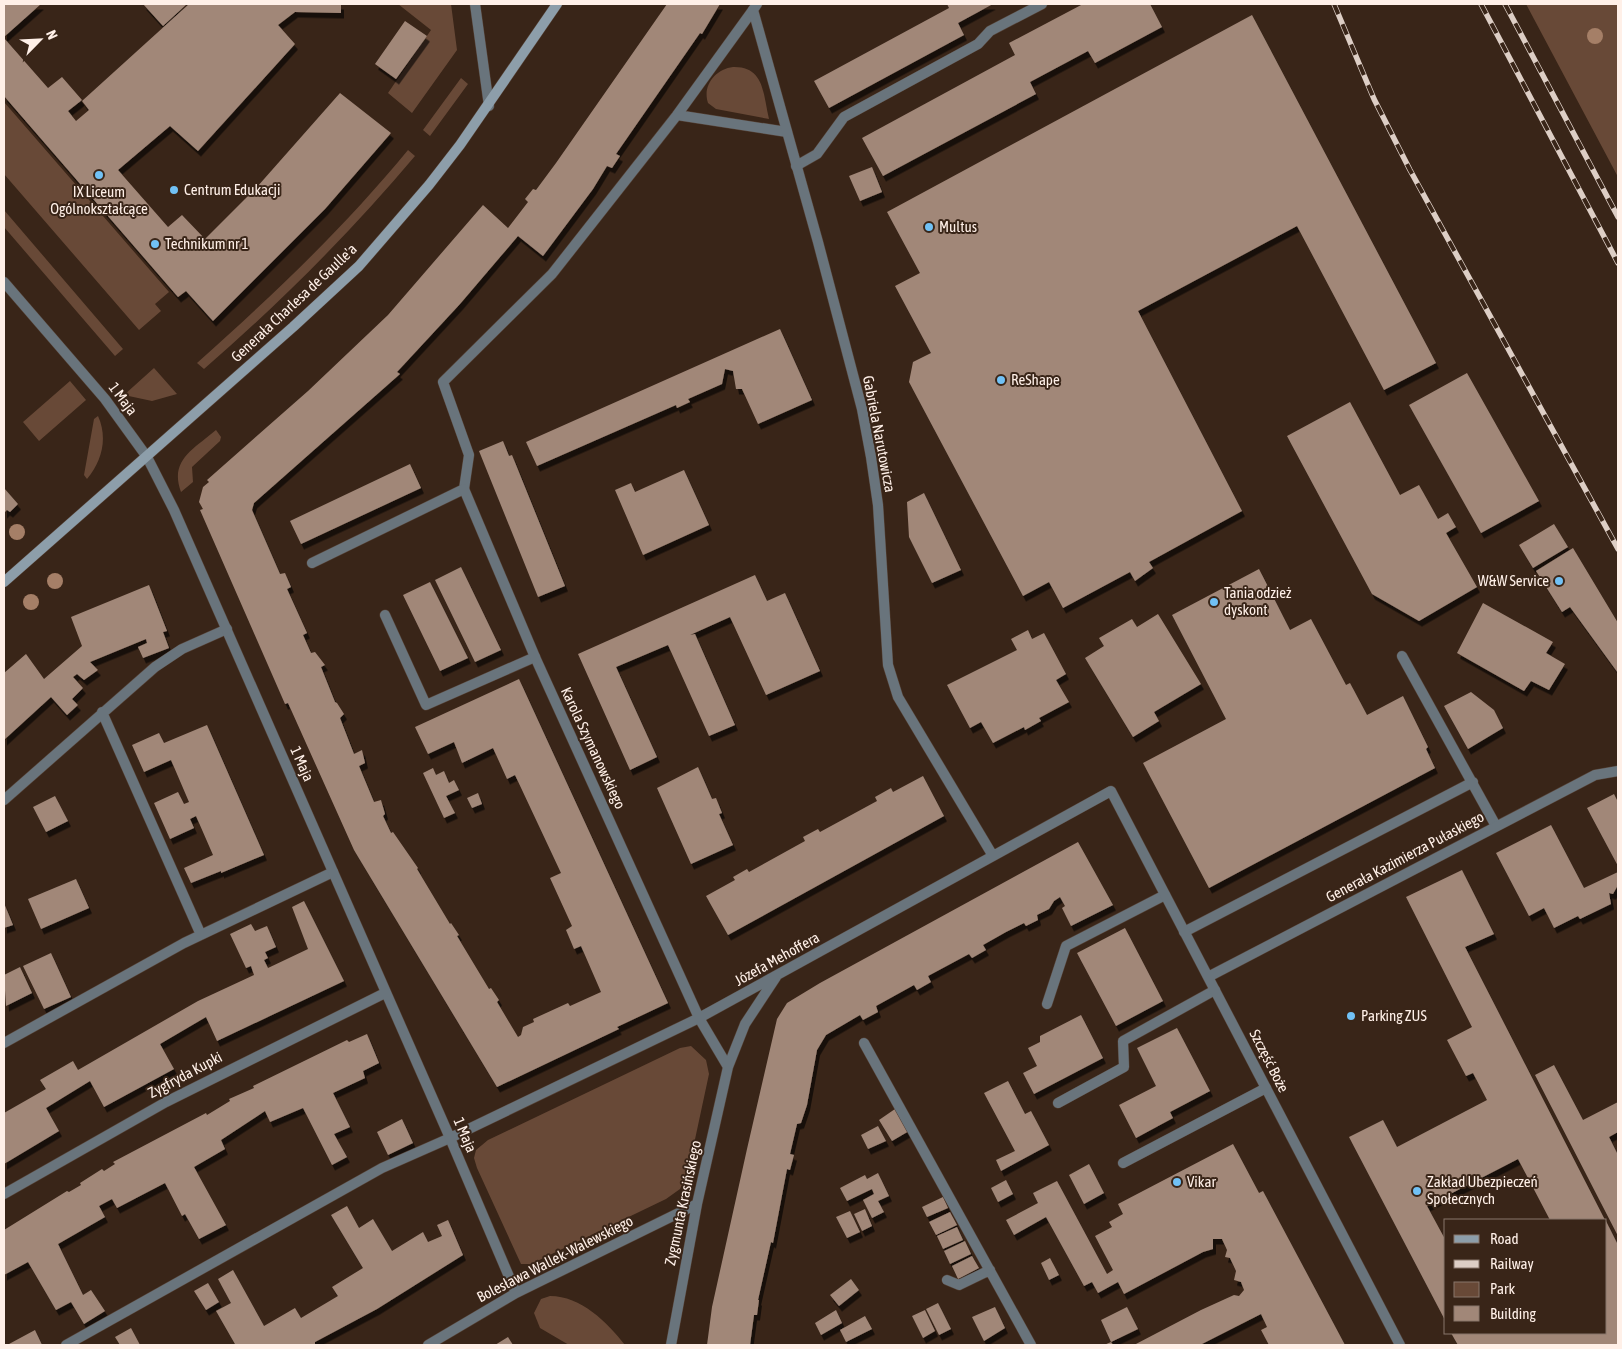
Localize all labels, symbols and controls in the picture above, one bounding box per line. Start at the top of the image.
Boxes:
north arrow [15,15,65,65]
text: N [43,28,61,42]
marker: IX Liceum Ogólnokształcące [93,169,105,181]
place label: Centrum Edukacji [184,181,280,198]
place label: IX Liceum Ogólnokształcące [50,183,148,217]
marker: Centrum Edukacji [168,184,180,196]
place label: Multus [939,218,977,235]
marker: Multus [923,221,935,233]
place label: Technikum nr 1 [165,235,248,252]
marker: Technikum nr 1 [149,238,161,250]
street label: Generała Charlesa de Gaulle'a [227,240,360,365]
place label: ReShape [1011,371,1060,388]
street label: Gabriela Narutowicza [860,374,899,494]
marker: ReShape [995,374,1007,386]
street label: 1 Maja [106,379,141,418]
place label: W&W Service [1478,572,1549,589]
marker: W&W Service [1553,575,1565,587]
place label: Tania odzież dyskont [1224,584,1292,618]
marker: Tania odzież dyskont [1208,596,1220,608]
street label: Karola Szymanowskiego [558,684,629,811]
street label: 1 Maja [287,744,318,784]
street label: Generała Kazimierza Pułaskiego [1323,808,1487,905]
street label: Józefa Mehoffera [731,928,822,989]
place label: Parking ZUS [1361,1007,1427,1024]
marker: Parking ZUS [1345,1010,1357,1022]
street label: Szczęść Boże [1246,1027,1293,1095]
street label: Zygfryda Kupki [145,1048,225,1101]
street label: 1 Maja [450,1115,480,1155]
street label: Zygmunta Krasińskiego [661,1139,704,1267]
place label: Vikar [1187,1173,1216,1190]
place label: Zakład Ubezpieczeń Społecznych [1427,1173,1538,1207]
marker: Vikar [1171,1176,1183,1188]
marker: Zakład Ubezpieczeń Społecznych [1411,1185,1423,1197]
street label: Bolesława Wallek-Walewskiego [474,1212,636,1305]
legend [1444,1219,1607,1334]
text: Road [1490,1230,1519,1247]
text: Railway [1490,1255,1534,1272]
text: Park [1490,1280,1515,1297]
text: Building [1490,1305,1536,1322]

